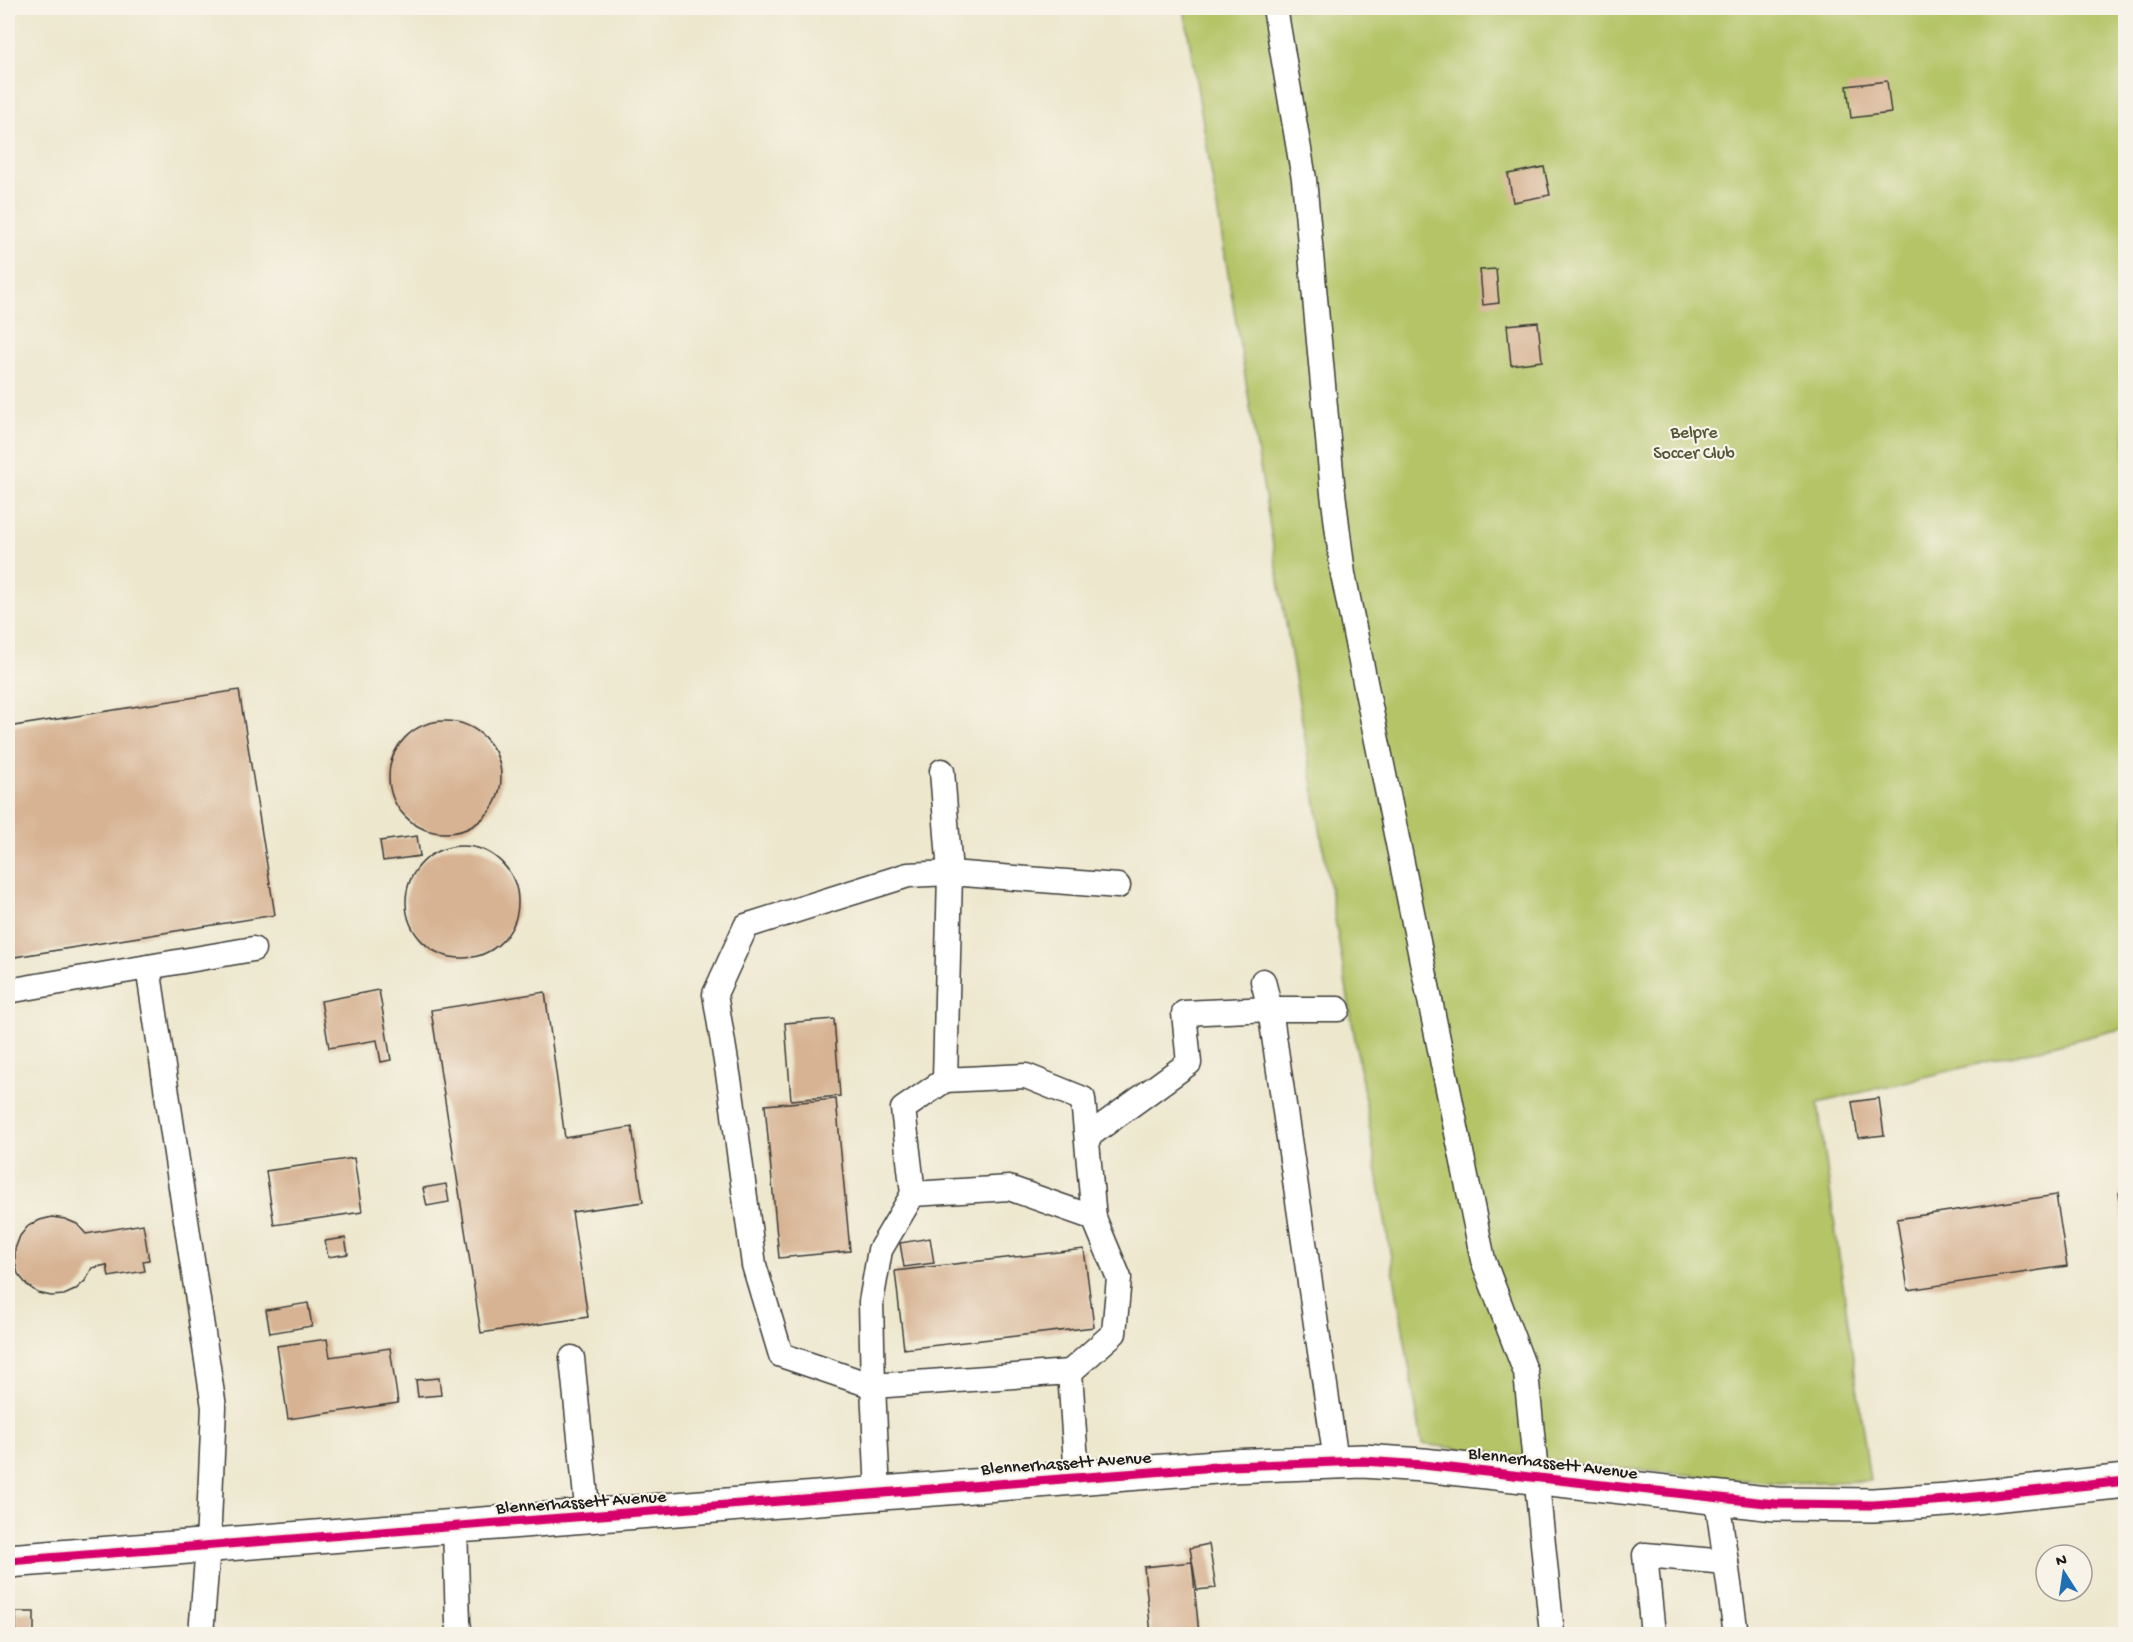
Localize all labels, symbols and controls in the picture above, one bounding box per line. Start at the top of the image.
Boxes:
park label: Belpre Soccer Club [1653,423,1735,465]
street label: Blennerhassett Avenue [1466,1444,1639,1485]
street label: Blennerhassett Avenue [979,1448,1153,1481]
street label: Blennerhassett Avenue [494,1487,668,1520]
north arrow [2034,1543,2094,1603]
text: N [2055,1551,2069,1572]

